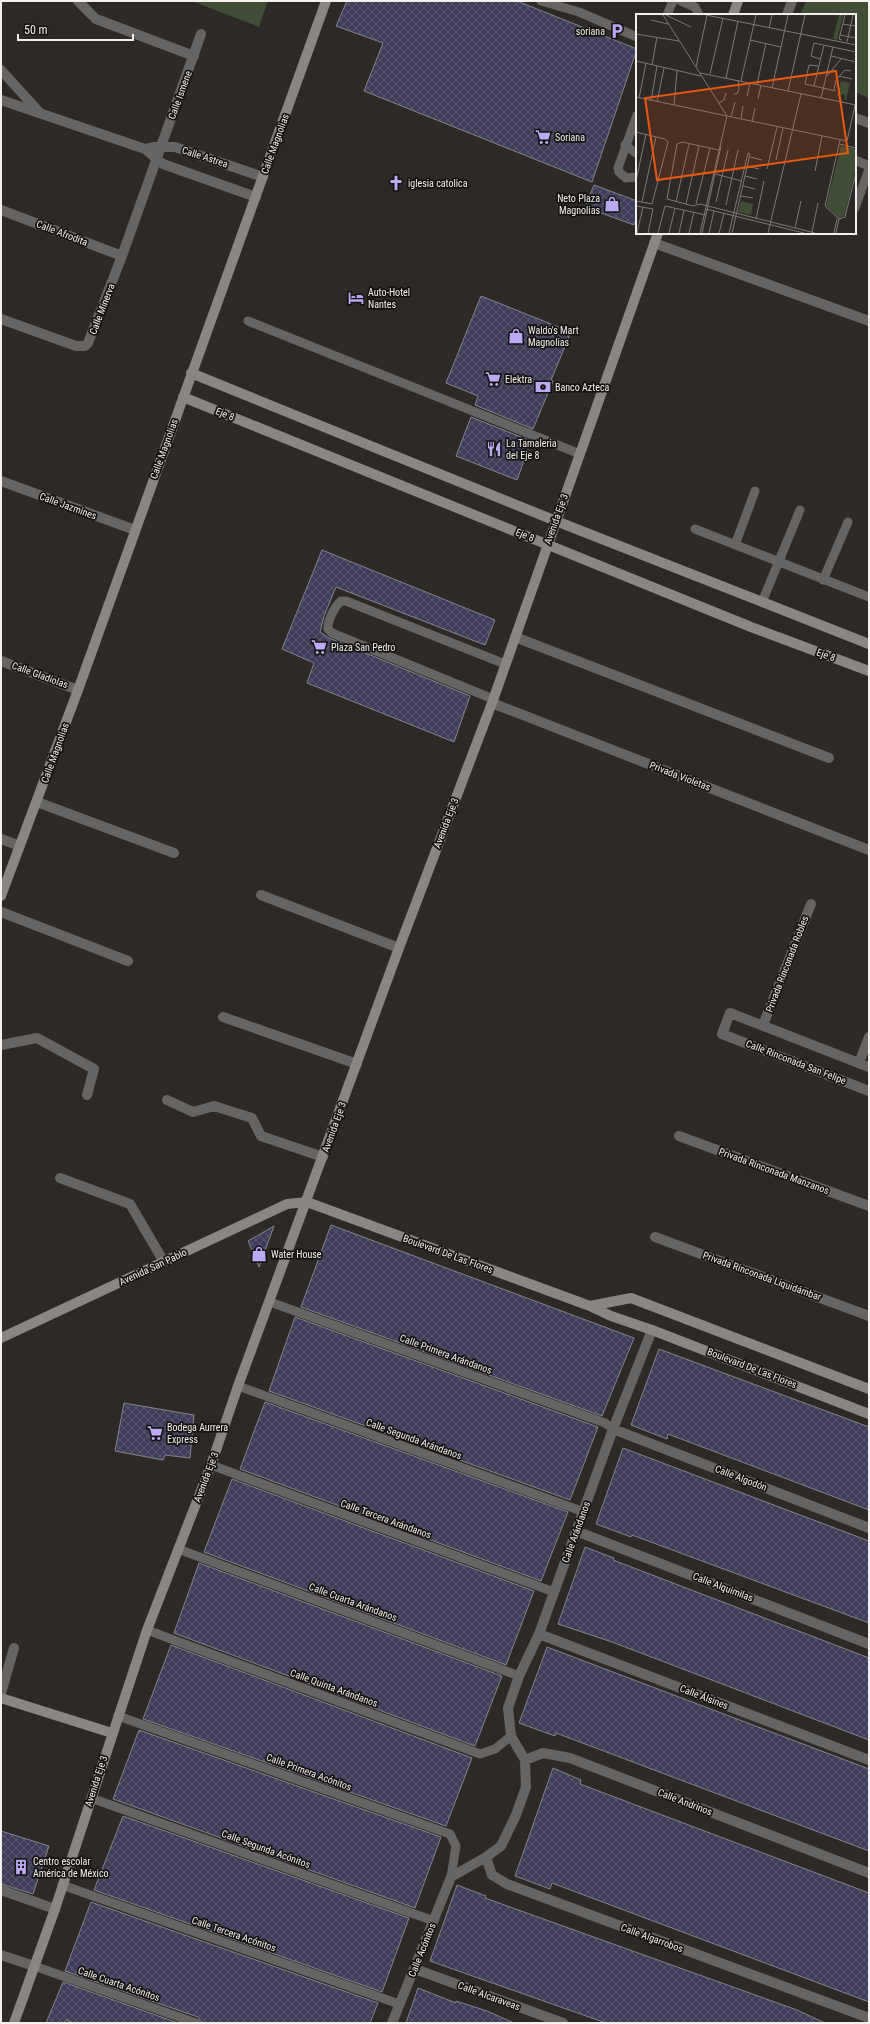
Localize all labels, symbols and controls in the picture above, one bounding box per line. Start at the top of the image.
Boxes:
inset map [636,14,856,234]
scale bar [18,16,133,42]
parking icon: soriana [608,22,626,40]
text: 50 m [24,23,48,37]
place label: soriana [576,26,605,37]
street label: Calle Ismene [166,69,194,121]
street label: Calle Magnolias [259,112,291,176]
supermarket icon: Soriana [534,128,552,146]
place label: Soriana [555,132,585,143]
street label: Calle Astrea [181,144,230,170]
church icon: iglesia catolica [387,174,405,192]
place label: iglesia catolica [408,178,468,189]
place label: Neto Plaza Magnolias [557,193,600,216]
shop icon: Neto Plaza Magnolias [603,195,621,213]
street label: Calle Afrodita [35,218,89,248]
street label: Calle Minerva [87,282,117,336]
place label: Auto-Hotel Nantes [368,287,410,310]
hotel icon: Auto-Hotel Nantes [347,289,365,307]
place label: Waldo's Mart Magnolias [528,325,579,348]
shop icon: Waldo's Mart Magnolias [507,327,525,345]
supermarket icon: Elektra [484,370,502,388]
place label: Elektra [505,374,532,385]
bank icon: Banco Azteca [534,378,552,396]
place label: Banco Azteca [555,382,610,393]
street label: Eje 8 [214,405,236,423]
street label: Calle Magnolias [148,417,180,481]
place label: La Tamaleria del Eje 8 [506,438,557,461]
restaurant icon: La Tamaleria del Eje 8 [485,440,503,458]
street label: Calle Jazmines [38,491,98,522]
street label: Avenida Eje 3 [542,492,570,546]
street label: Eje 8 [514,526,536,544]
supermarket icon: Plaza San Pedro [310,638,328,656]
place label: Plaza San Pedro [331,642,395,653]
street label: Eje 8 [815,647,837,663]
street label: Calle Gladiolas [10,660,70,690]
street label: Calle Magnolias [39,721,71,785]
street label: Privada Violetas [648,759,712,793]
street label: Avenida Eje 3 [431,796,461,850]
street label: Privada Rinconada Robles [763,914,811,1014]
street label: Calle Rinconada San Felipe [744,1038,848,1086]
street label: Avenida Eje 3 [320,1100,348,1154]
street label: Privada Rinconada Manzanos [717,1146,831,1196]
street label: Boulevard De Las Flores [402,1233,495,1276]
shop icon: Water House [250,1245,268,1263]
street label: Avenida San Pablo [117,1247,189,1287]
place label: Water House [271,1249,322,1260]
street label: Privada Rinconada Liquidámbar [701,1249,823,1303]
street label: Calle Primera Arándanos [398,1332,494,1376]
street label: Boulevard De Las Flores [706,1346,799,1390]
street label: Calle Segunda Arándanos [365,1417,464,1462]
place label: Bodega Aurrera Express [167,1422,228,1445]
supermarket icon: Bodega Aurrera Express [146,1424,164,1442]
street label: Avenida Eje 3 [191,1450,221,1504]
street label: Calle Algodón [713,1463,769,1493]
street label: Calle Tercera Arándanos [339,1497,433,1541]
street label: Calle Arándanos [560,1499,592,1564]
street label: Calle Alquimilas [691,1570,755,1604]
street label: Calle Cuarta Arándanos [307,1581,399,1623]
street label: Calle Quinta Arándanos [289,1667,380,1709]
street label: Calle Álsines [678,1682,731,1711]
street label: Calle Primera Acónitos [265,1751,354,1793]
street label: Avenida Eje 3 [83,1754,109,1808]
street label: Calle Andrinos [656,1787,714,1818]
street label: Calle Segunda Acónitos [220,1828,312,1870]
place label: Centro escolar América de México [33,1856,109,1879]
building icon: Centro escolar América de México [12,1858,30,1876]
street label: Calle Tercera Acónitos [190,1914,278,1954]
street label: Calle Acónitos [406,1921,438,1978]
street label: Calle Algarrobos [619,1922,685,1954]
street label: Calle Cuarta Acónitos [77,1965,162,2003]
street label: Calle Alcaraveas [456,1980,522,2012]

